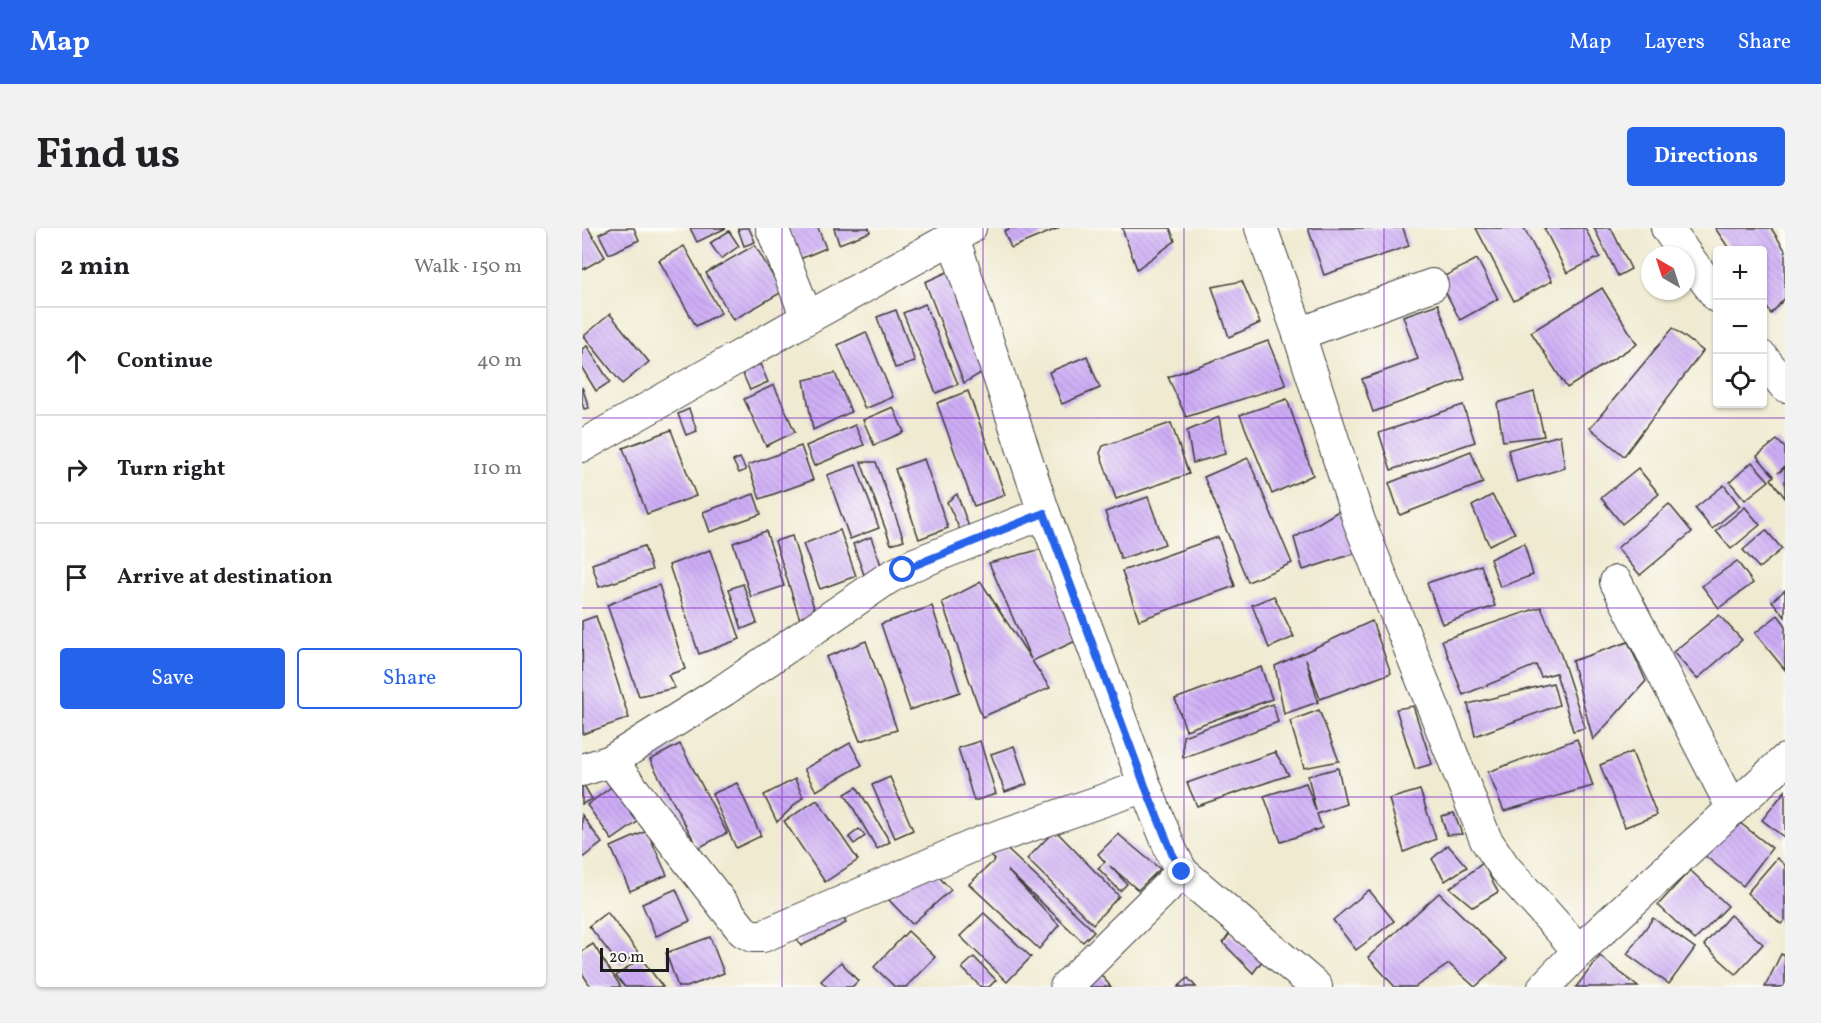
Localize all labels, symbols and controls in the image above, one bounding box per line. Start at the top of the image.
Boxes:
text: Map [30,23,90,62]
text: Map [1569,28,1611,57]
text: Layers [1644,28,1705,57]
text: Share [1738,28,1791,57]
text: Find us [36,127,180,186]
button: Directions [1627,127,1785,186]
north arrow [1641,246,1695,300]
map controls [1713,246,1767,408]
button: + [1713,246,1767,300]
text: 2 min [60,249,130,285]
text: Walk · 150 m [414,253,522,281]
button: − [1713,300,1767,354]
icon: ahead [60,345,93,378]
text: Continue [117,346,213,377]
text: 40 m [477,347,522,375]
button: locate [1713,354,1767,408]
icon: right [60,453,93,486]
text: Turn right [117,454,225,485]
text: 110 m [473,455,522,483]
route start [889,556,915,582]
icon: arrive [60,561,93,594]
text: Arrive at destination [117,562,333,593]
button: Save [60,648,285,709]
button: Share [297,648,522,709]
route end [1168,858,1194,884]
scale bar [600,945,669,972]
text: 20 m [609,947,644,969]

